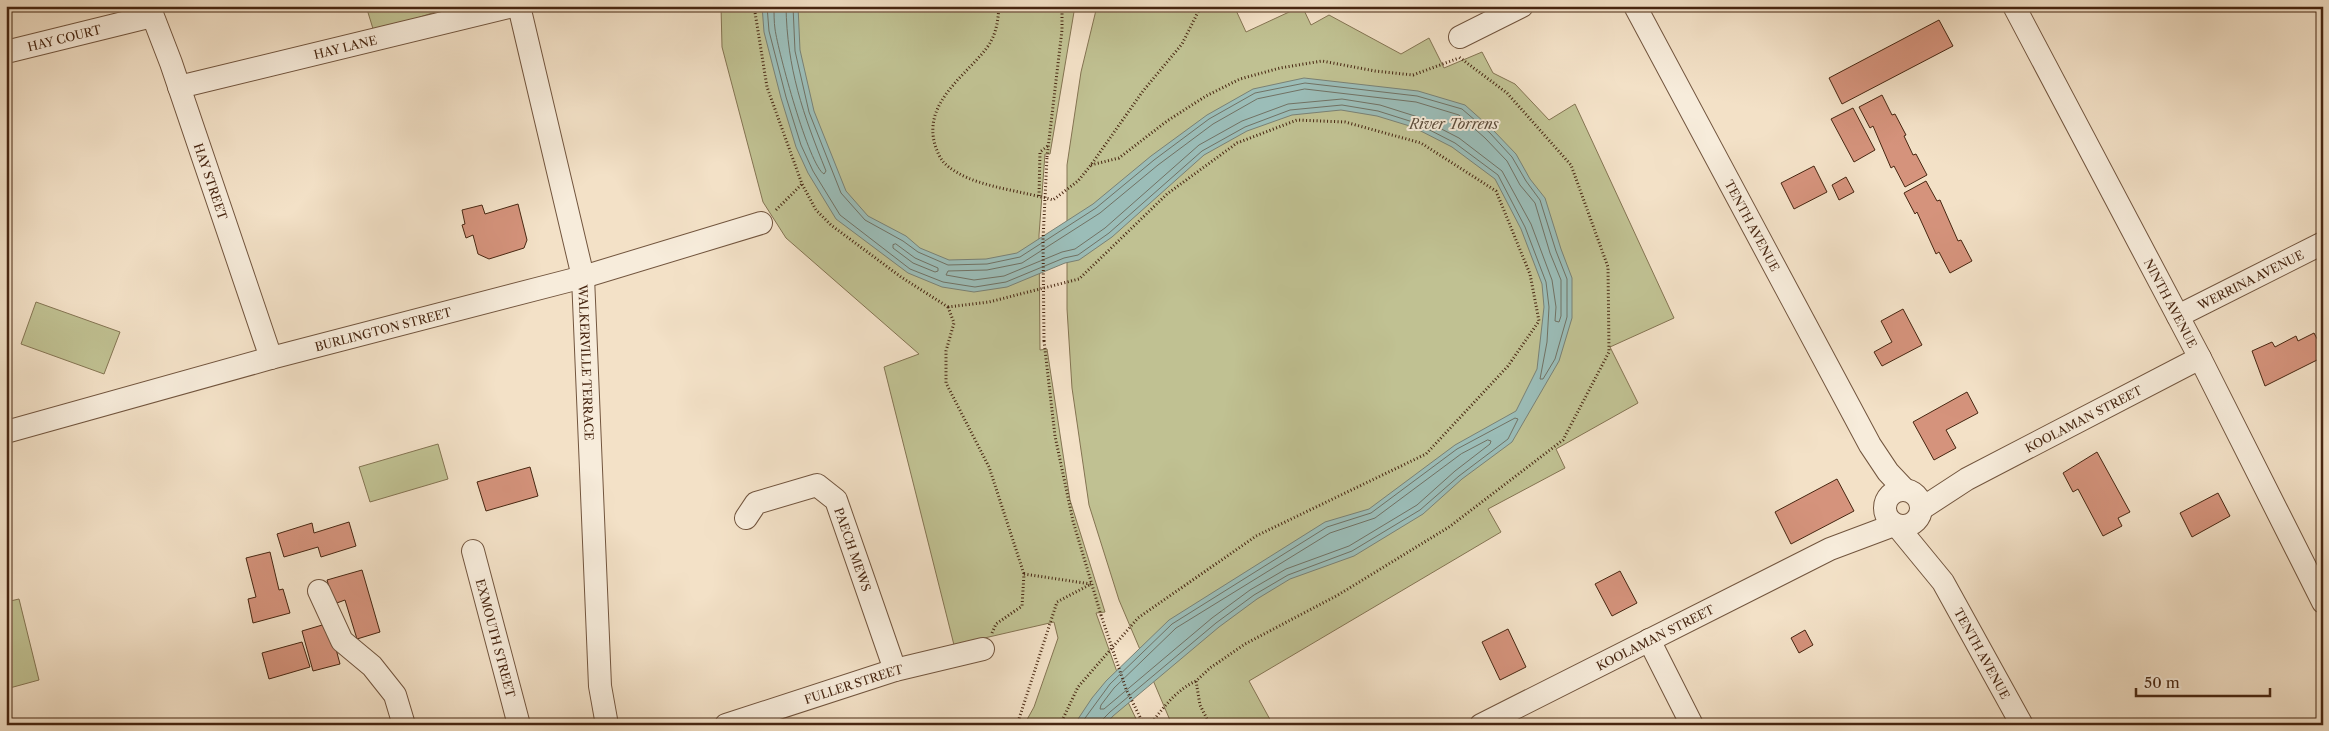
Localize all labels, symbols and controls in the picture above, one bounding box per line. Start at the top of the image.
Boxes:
street label: HAY COURT [26,21,103,54]
street label: HAY LANE [312,32,378,62]
water label: River Torrens [1408,115,1500,133]
street label: HAY STREET [191,141,231,222]
street label: TENTH AVENUE [1722,177,1783,274]
street label: WERRINA AVENUE [2194,247,2306,313]
street label: NINTH AVENUE [2141,256,2201,350]
street label: WALKERVILLE TERRACE [576,283,597,441]
street label: BURLINGTON STREET [313,304,453,354]
street label: KOOLAMAN STREET [2022,382,2144,455]
street label: PAECH MEWS [832,505,875,593]
street label: EXMOUTH STREET [473,577,519,699]
street label: KOOLAMAN STREET [1594,601,1717,673]
street label: TENTH AVENUE [1951,605,2014,701]
street label: FULLER STREET [802,661,904,707]
scale bar [2136,666,2270,698]
text: 50 m [2144,673,2180,692]

